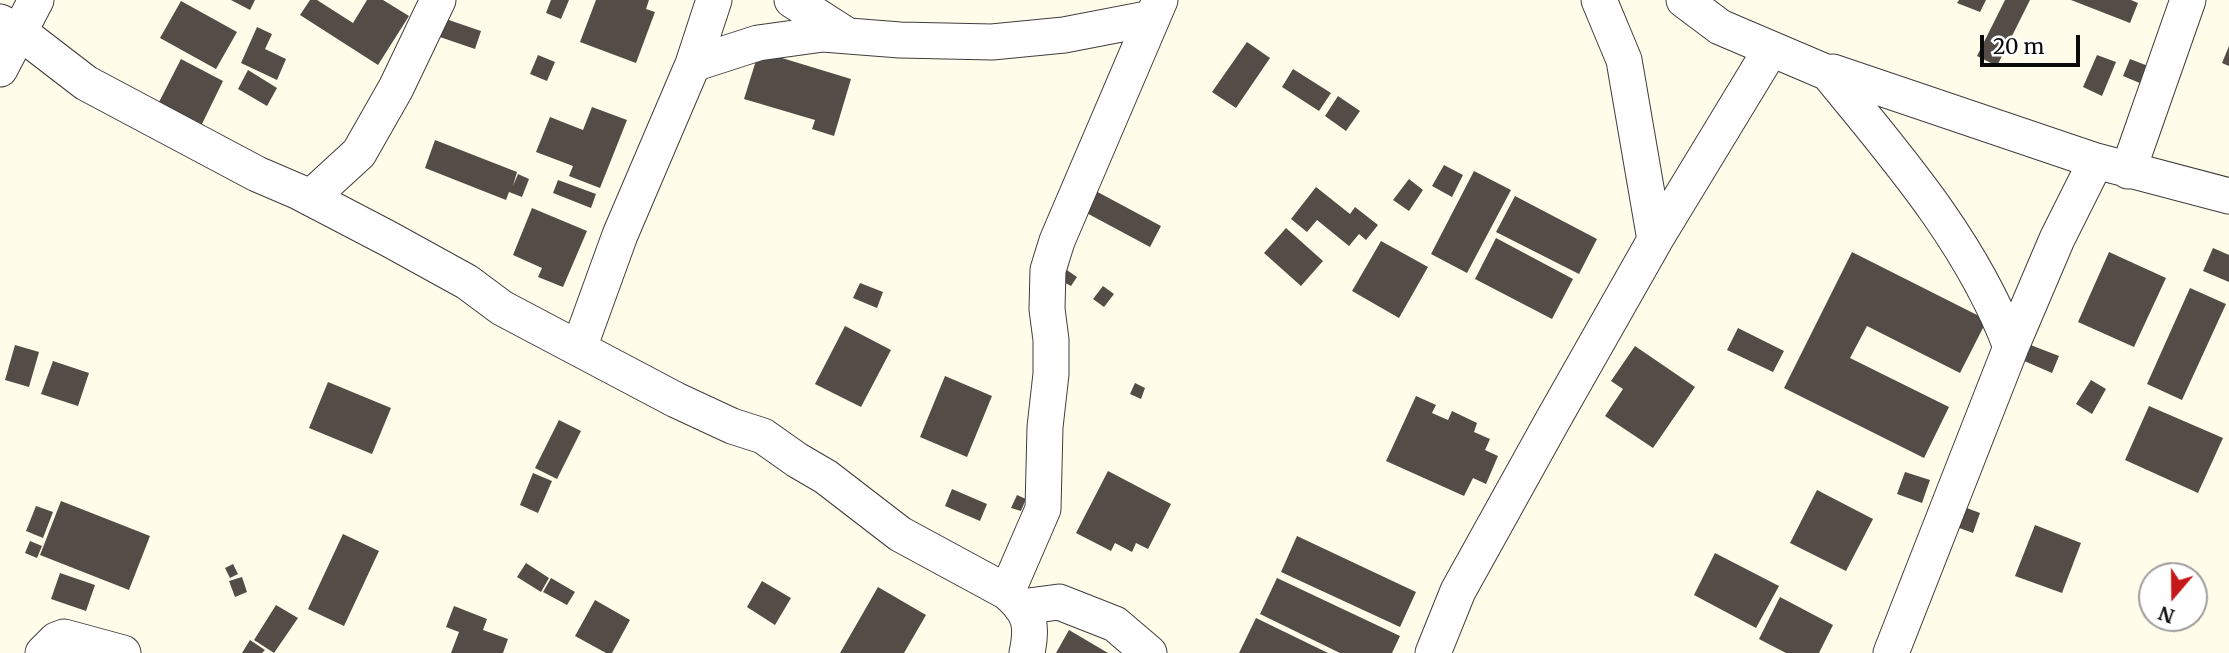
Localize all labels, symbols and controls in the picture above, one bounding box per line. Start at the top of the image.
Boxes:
scale bar [1984,21,2084,65]
text: 20 m [1993,33,2044,60]
north arrow [2138,562,2208,632]
text: N [2155,601,2178,629]

